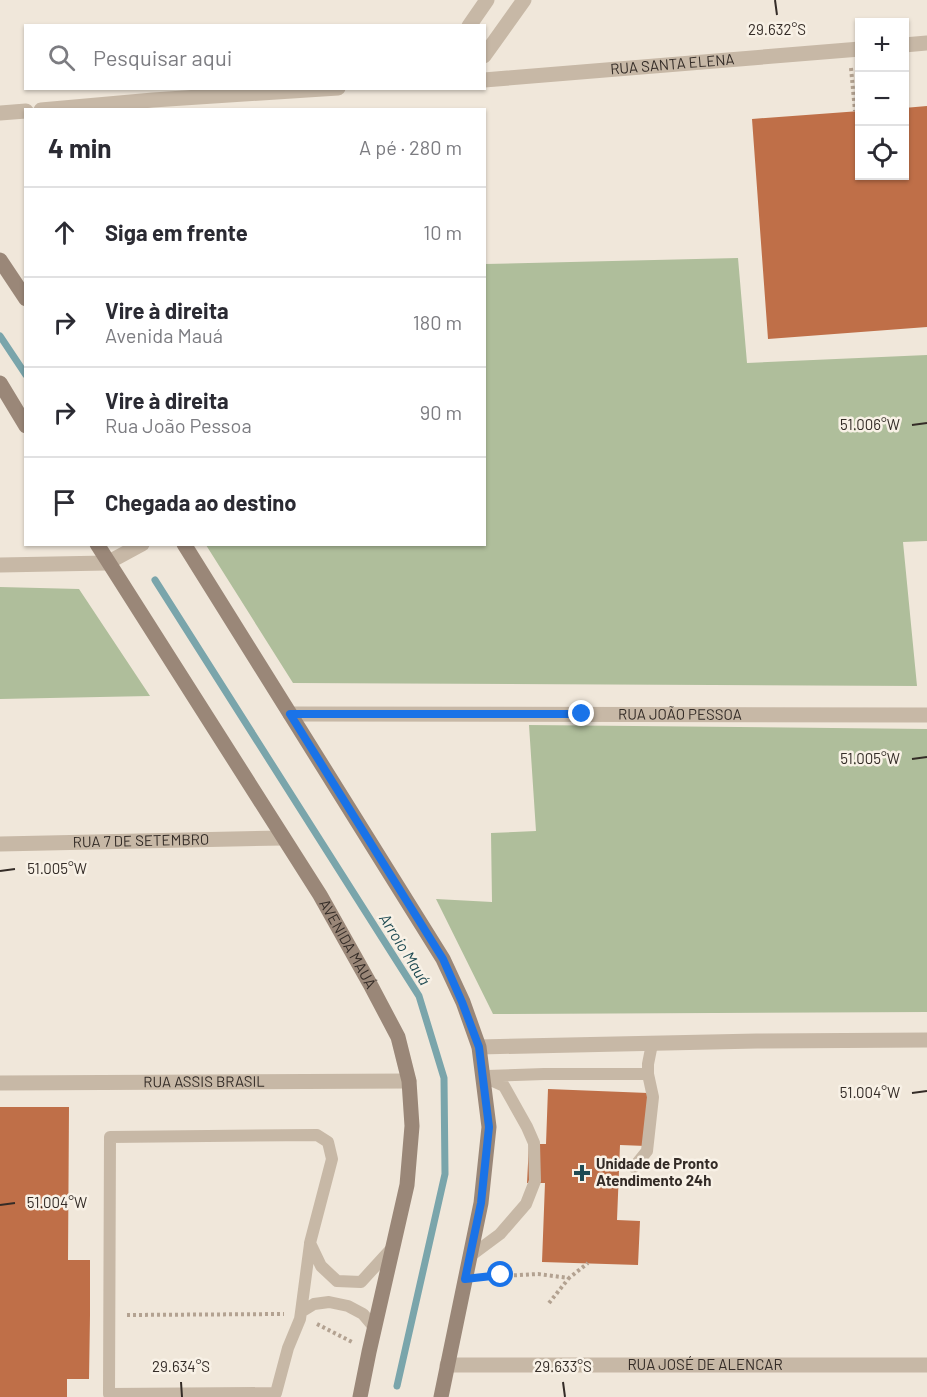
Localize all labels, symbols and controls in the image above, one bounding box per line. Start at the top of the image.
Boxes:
map controls [855,18,909,180]
button: + [855,18,909,72]
text: 29.632°S [748,20,806,38]
search box [24,24,486,90]
icon: search [45,41,78,74]
text: Pesquisar aqui [93,44,232,70]
street label: RUA SANTA ELENA [609,49,735,78]
button: − [855,72,909,126]
button: locate [855,126,909,180]
text: 4 min [48,132,112,163]
text: A pé · 280 m [359,135,462,159]
icon: ahead [48,216,81,249]
text: Siga em frente [105,219,248,245]
text: 10 m [423,220,462,244]
text: Vire à direita [105,297,229,323]
icon: right [48,306,81,339]
text: 180 m [413,310,462,334]
text: Avenida Mauá [105,323,223,347]
text: Vire à direita [105,387,229,413]
icon: right [48,396,81,429]
text: 90 m [420,400,462,424]
text: Rua João Pessoa [105,413,252,437]
text: 51.006°W [840,415,900,433]
icon: arrive [48,486,81,519]
text: Chegada ao destino [105,489,296,515]
route end [568,700,594,726]
street label: RUA JOÃO PESSOA [618,705,742,723]
text: 51.005°W [840,749,900,767]
street label: RUA 7 DE SETEMBRO [72,830,209,850]
text: 51.005°W [27,859,87,877]
street label: AVENIDA MAUÁ [316,896,381,991]
water label: Arroio Mauá [376,910,435,988]
street label: RUA ASSIS BRASIL [143,1072,265,1090]
text: 51.004°W [840,1083,900,1101]
place label: Unidade de Pronto Atendimento 24h [596,1154,718,1189]
marker: Unidade de Pronto Atendimento 24h [573,1164,591,1182]
text: 51.004°W [27,1193,87,1211]
route start [487,1261,513,1287]
street label: RUA JOSÉ DE ALENCAR [627,1355,783,1373]
text: 29.634°S [152,1357,210,1375]
text: 29.633°S [534,1357,592,1375]

